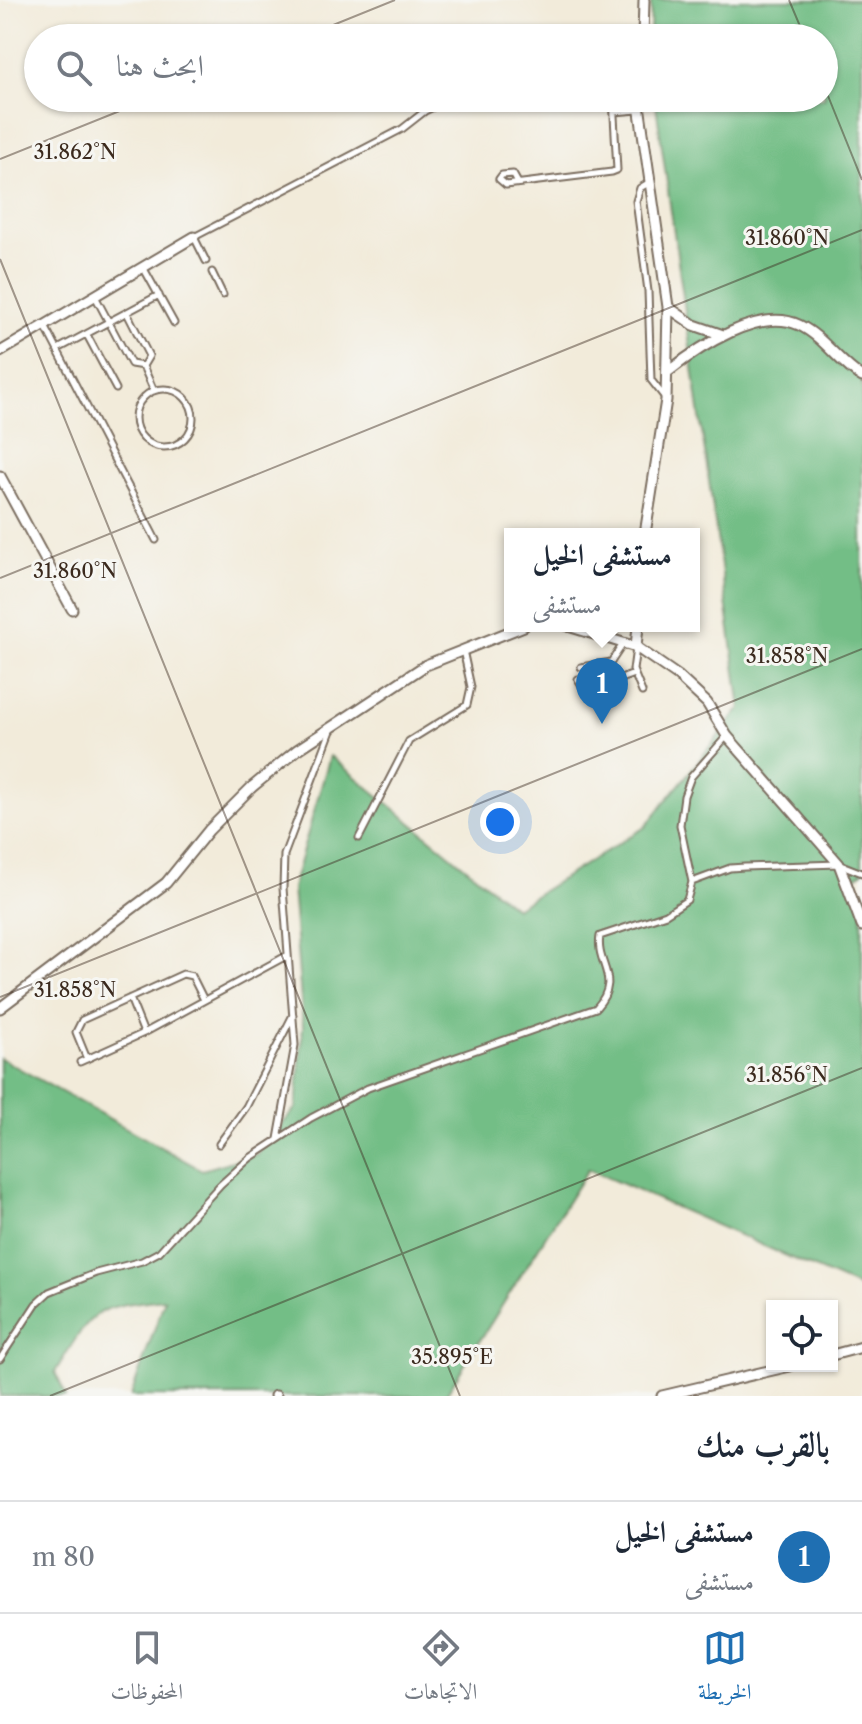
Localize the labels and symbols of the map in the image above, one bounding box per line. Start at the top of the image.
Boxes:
text: 31.862°N [34,140,116,164]
text: 31.860°N [745,226,829,250]
text: 31.860°N [33,559,117,583]
text: 31.858°N [746,644,828,668]
pin: 1 [576,658,628,724]
your location [480,802,520,842]
text: 31.858°N [34,978,116,1002]
text: 31.856°N [746,1063,828,1087]
text: 35.895°E [411,1345,493,1369]

